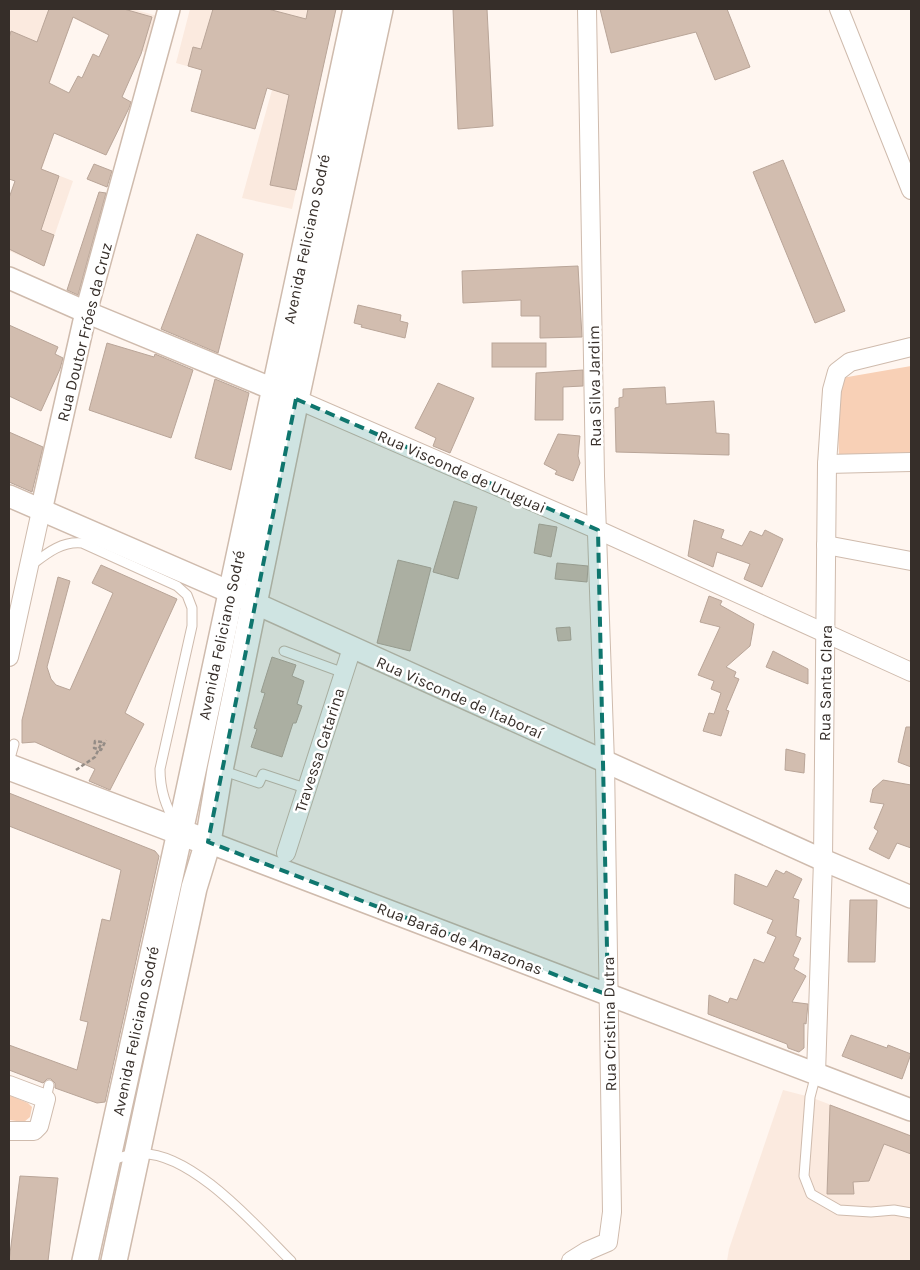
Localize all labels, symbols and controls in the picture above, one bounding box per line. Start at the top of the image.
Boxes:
street label: Avenida Feliciano Sodré [279,153,334,326]
street label: Rua Doutor Fróes da Cruz [53,241,116,424]
street label: Rua Silva Jardim [584,325,605,447]
street label: Rua Visconde de Uruguai [375,426,549,517]
street label: Avenida Feliciano Sodré [194,549,249,722]
street label: Rua Santa Clara [815,625,836,741]
street label: Rua Visconde de Itaboraí [373,652,546,743]
street label: Travessa Catarina [290,686,349,815]
street label: Rua Barão de Amazonas [374,898,545,979]
street label: Avenida Feliciano Sodré [108,945,163,1118]
street label: Rua Cristina Dutra [599,956,620,1092]

